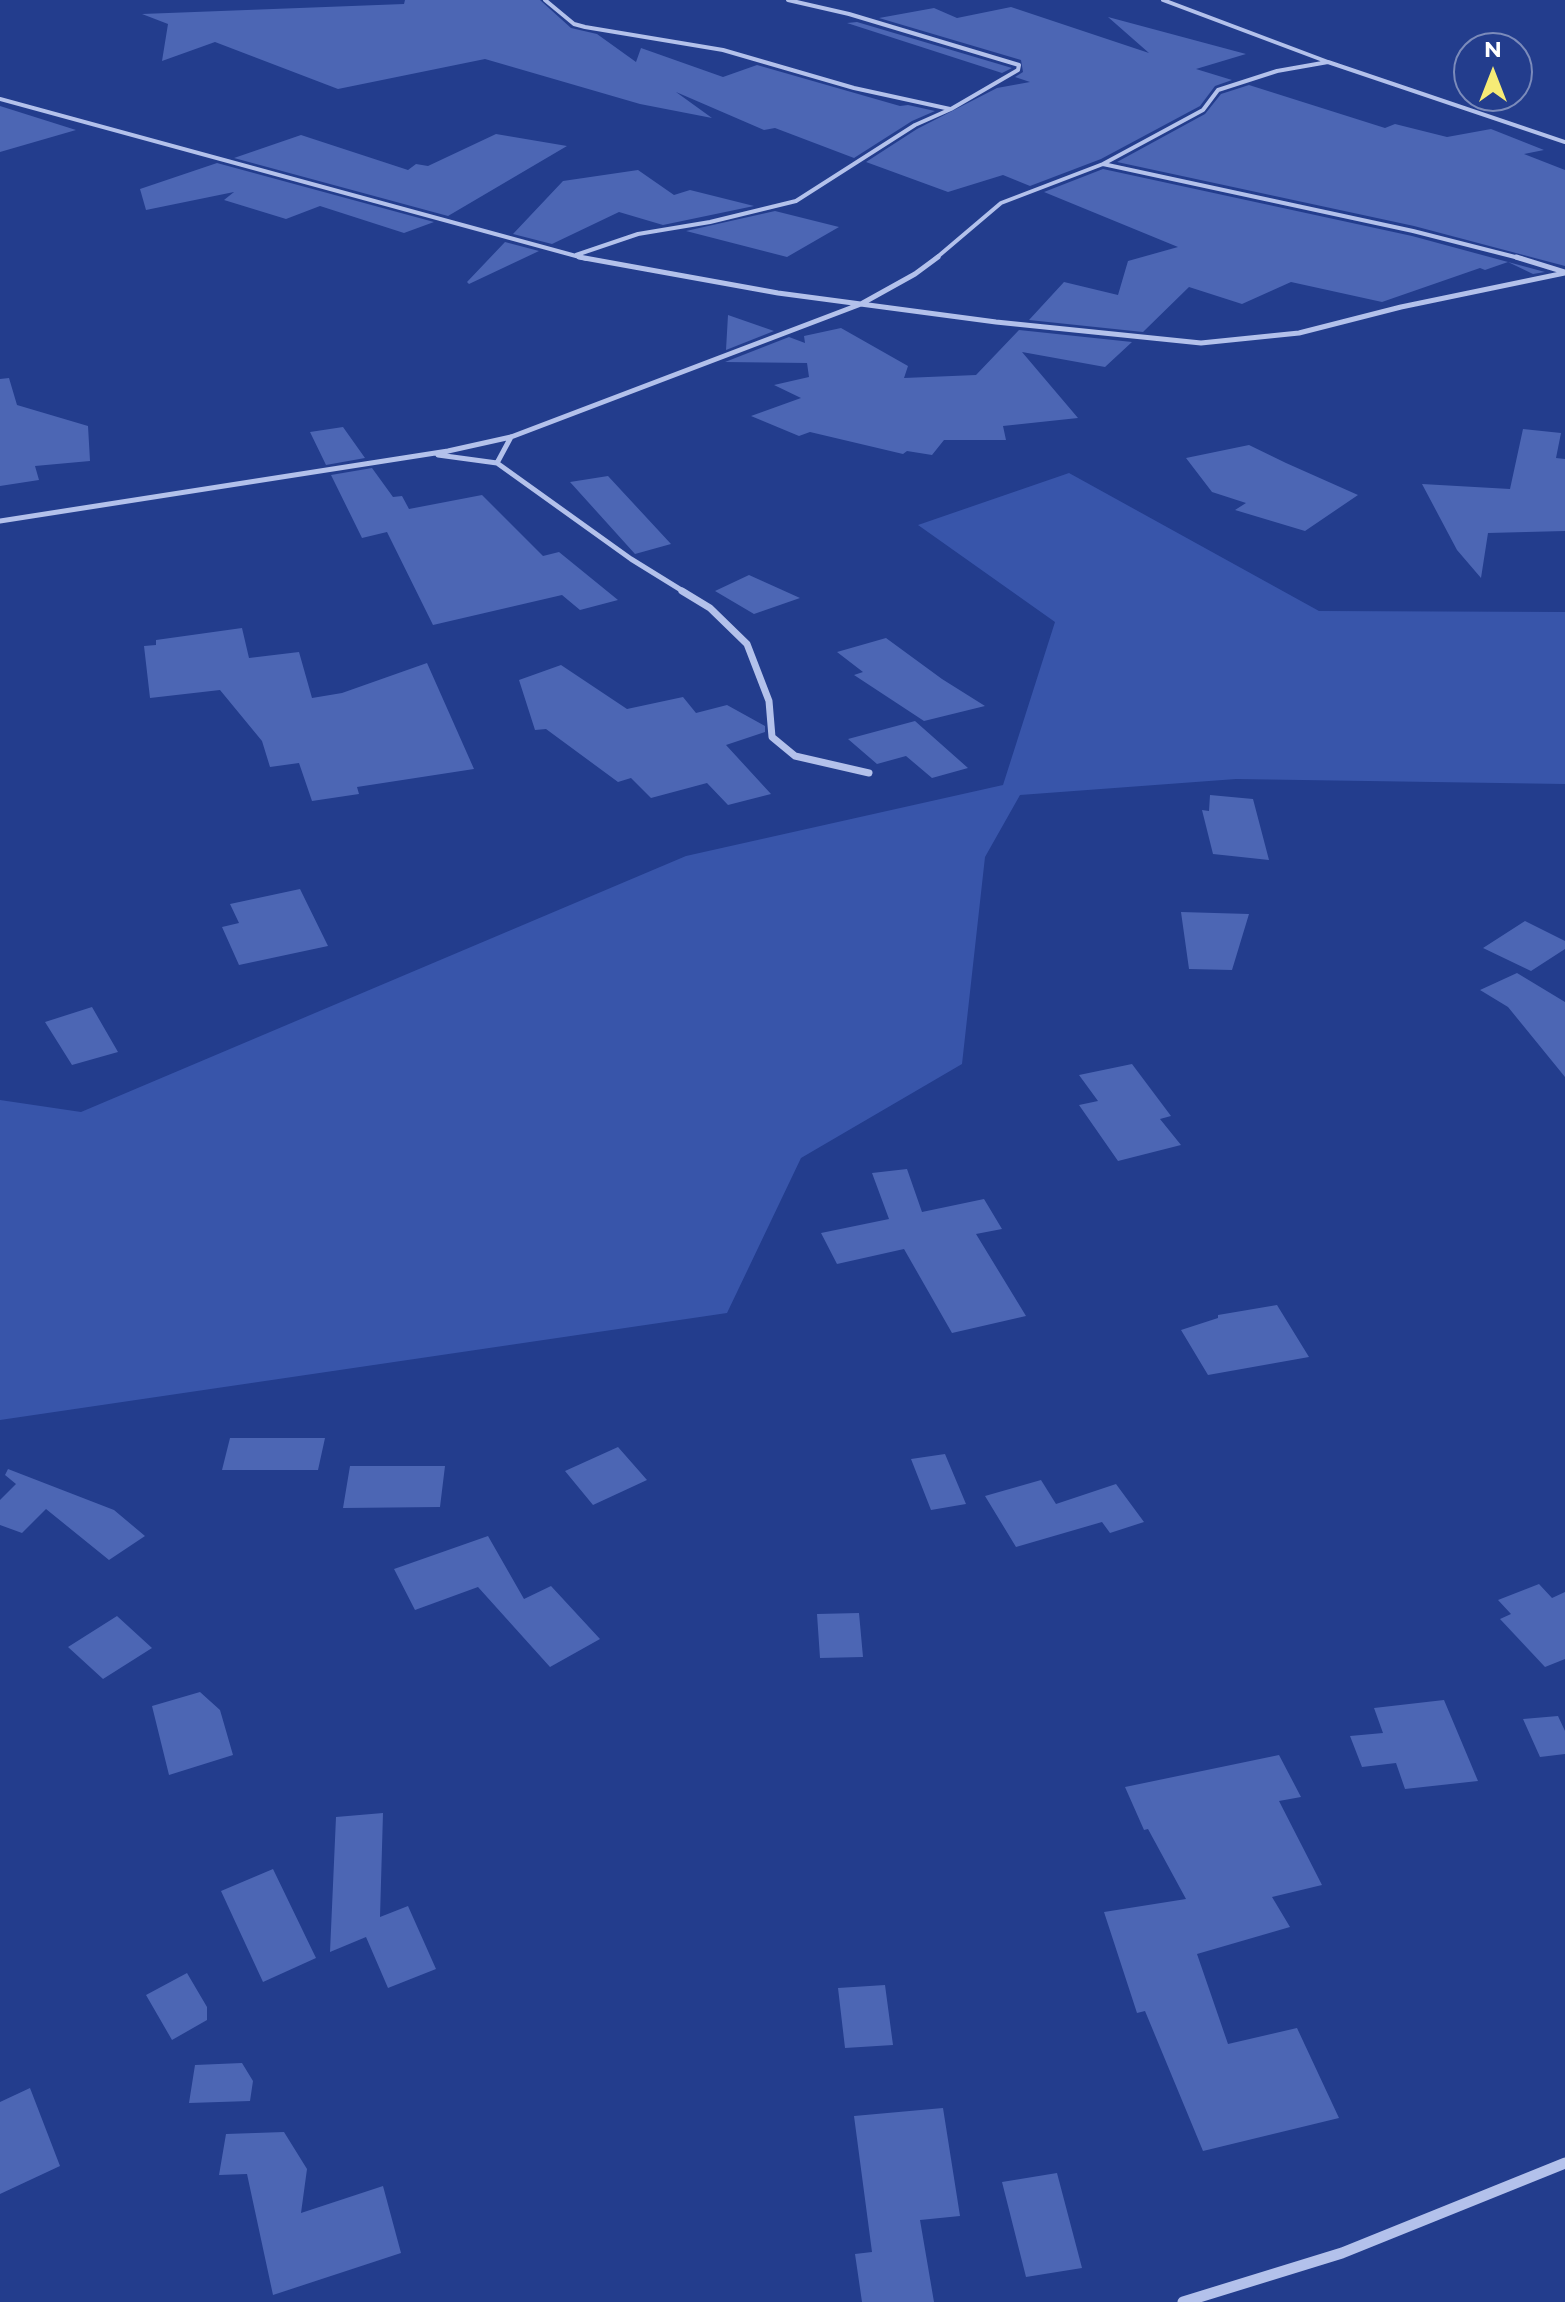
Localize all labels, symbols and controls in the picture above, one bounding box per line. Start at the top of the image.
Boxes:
north arrow [1453,32,1533,112]
text: N [1484,36,1502,63]

